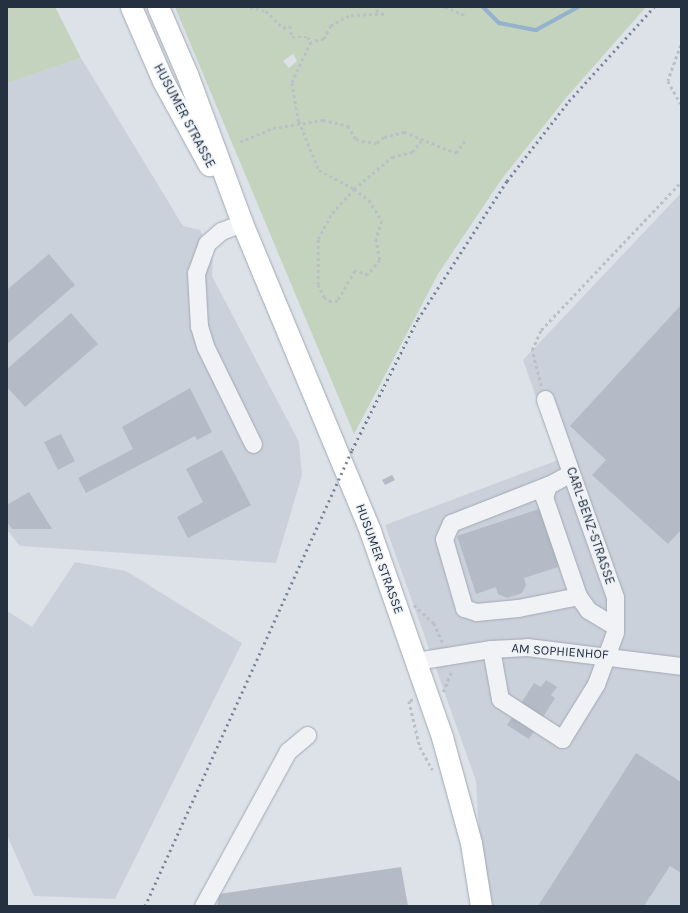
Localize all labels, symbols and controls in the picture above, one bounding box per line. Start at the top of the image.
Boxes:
street label: HUSUMER STRASSE [150,61,218,171]
street label: CARL-BENZ-STRASSE [563,465,617,587]
street label: HUSUMER STRASSE [352,502,406,616]
street label: AM SOPHIENHOF [511,641,609,663]

